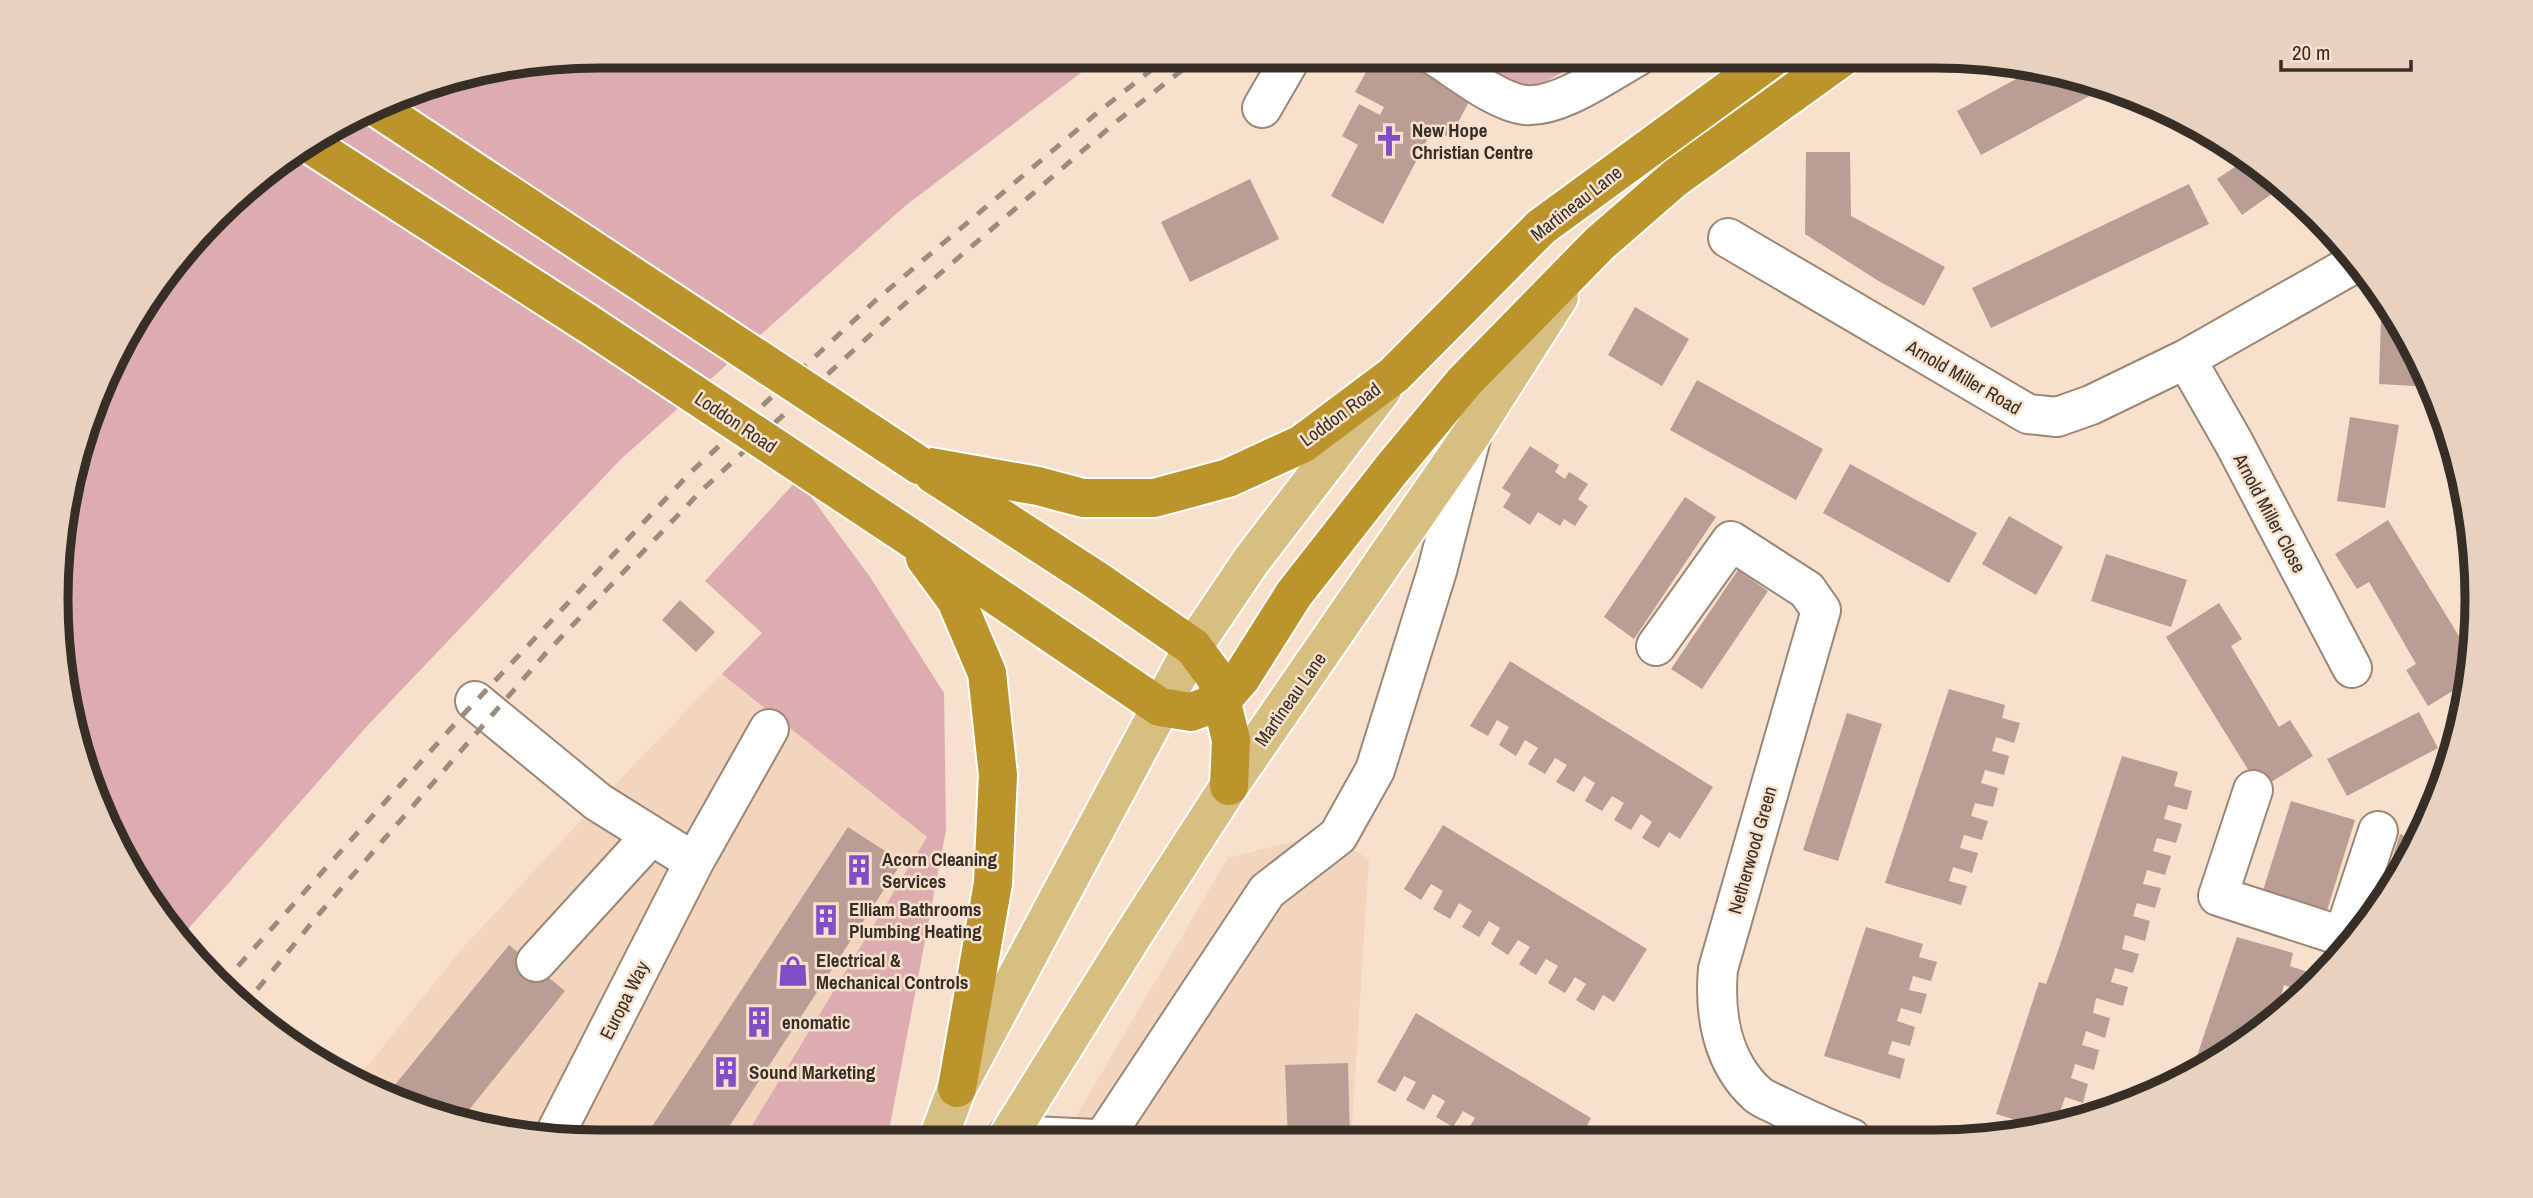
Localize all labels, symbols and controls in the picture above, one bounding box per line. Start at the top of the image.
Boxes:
scale bar [2281,28,2410,72]
text: 20 m [2292,38,2330,67]
place label: New Hope Christian Centre [1412,117,1534,165]
church icon: New Hope Christian Centre [1372,124,1406,158]
street label: Martineau Lane [1525,159,1627,247]
street label: Arnold Miller Road [1901,333,2026,421]
street label: Loddon Road [1295,376,1385,452]
street label: Loddon Road [690,385,782,459]
street label: Arnold Miller Close [2227,448,2312,577]
street label: Martineau Lane [1248,647,1332,751]
street label: Netherwood Green [1721,783,1783,917]
place label: Acorn Cleaning Services [882,846,998,894]
building icon: Acorn Cleaning Services [842,853,876,887]
place label: Elliam Bathrooms Plumbing Heating [849,896,982,944]
building icon: Elliam Bathrooms Plumbing Heating [809,903,843,937]
place label: Electrical & Mechanical Controls [816,947,968,995]
shop icon: Electrical & Mechanical Controls [776,954,810,988]
street label: Europa Way [593,956,655,1044]
building icon: enomatic [742,1005,776,1039]
place label: enomatic [782,1009,850,1035]
building icon: Sound Marketing [709,1055,743,1089]
place label: Sound Marketing [749,1059,876,1085]

